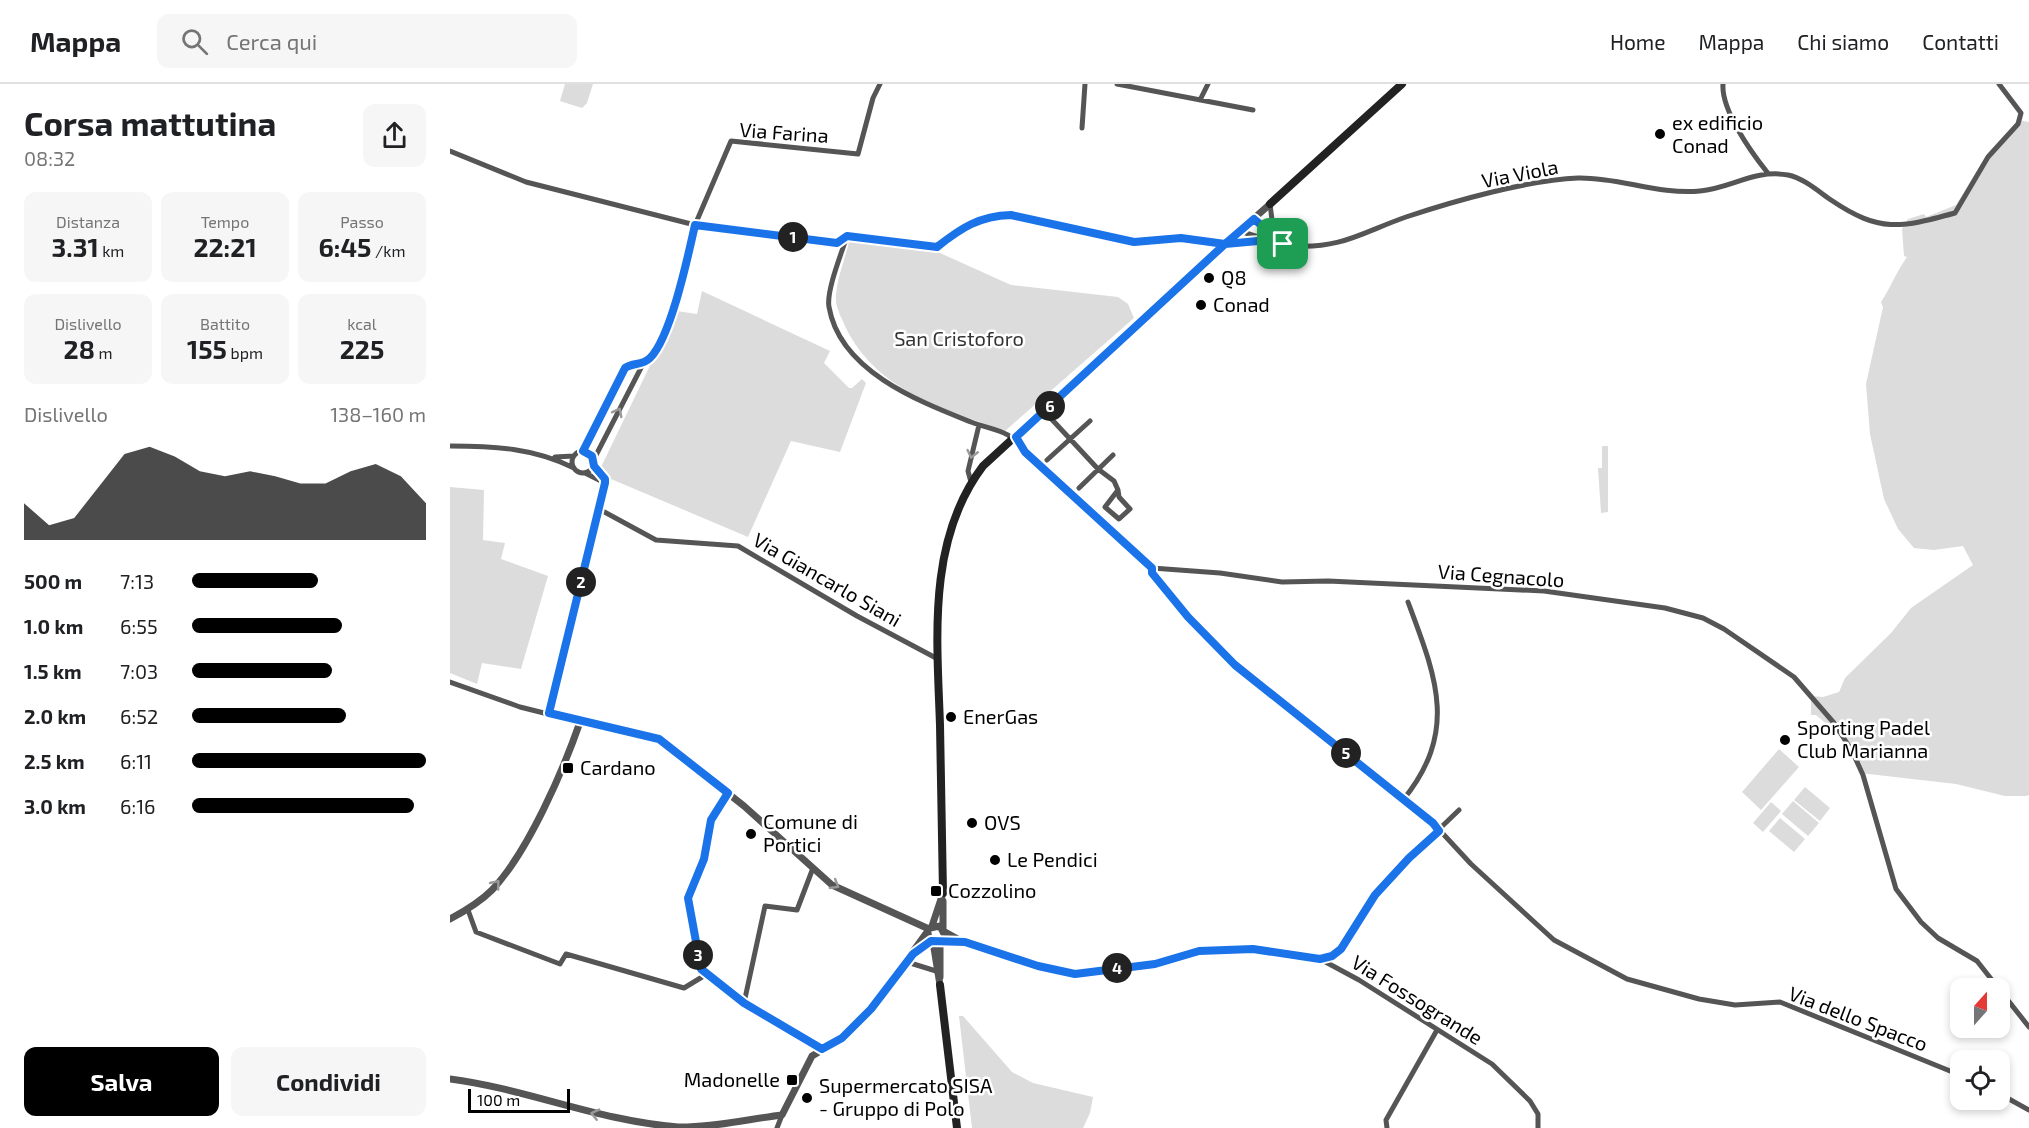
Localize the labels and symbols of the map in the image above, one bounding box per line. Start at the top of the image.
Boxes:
place label: ex edificio Conad [1672,110,1763,157]
street label: Via Farina [739,117,830,147]
marker: ex edificio Conad [1653,127,1667,141]
street label: Via Viola [1479,154,1560,192]
pin [1257,218,1308,269]
pin: 1 [778,222,808,252]
place label: Q8 [1221,265,1247,289]
marker: Q8 [1202,271,1216,285]
place label: Conad [1213,292,1270,316]
marker: Conad [1194,298,1208,312]
park label: San Cristoforo [894,326,1024,350]
pin: 6 [1035,391,1065,421]
one-way arrow [611,407,623,418]
one-way arrow [966,449,979,459]
street label: Via Giancarlo Siani [749,527,906,631]
street label: Via Cegnacolo [1437,559,1565,591]
pin: 2 [566,567,596,597]
place label: EnerGas [963,704,1038,728]
marker: EnerGas [944,710,958,724]
place label: Sporting Padel Club Marianna [1797,715,1930,762]
marker: Sporting Padel Club Marianna [1778,733,1792,747]
pin: 5 [1331,738,1361,768]
place label: Cardano [580,755,656,779]
marker: Cardano [561,761,575,775]
place label: Comune di Portici [763,809,858,856]
place label: OVS [984,810,1021,834]
marker: OVS [965,816,979,830]
marker: Comune di Portici [744,827,758,841]
place label: Le Pendici [1007,847,1098,871]
marker: Le Pendici [988,853,1002,867]
one-way arrow [829,878,839,890]
place label: Cozzolino [948,878,1036,902]
one-way arrow [489,880,500,891]
marker: Cozzolino [929,884,943,898]
pin: 3 [683,940,713,970]
street label: Via Fossogrande [1348,949,1488,1049]
pin: 4 [1102,953,1132,983]
north arrow [1950,978,2010,1038]
street label: Via dello Spacco [1785,981,1931,1056]
place label: Madonelle [684,1067,780,1091]
marker: Madonelle [785,1073,799,1087]
place label: Supermercato SISA - Gruppo di Polo [819,1073,993,1120]
scale bar [468,1086,570,1114]
marker: Supermercato SISA - Gruppo di Polo [800,1091,814,1105]
one-way arrow [590,1109,600,1122]

